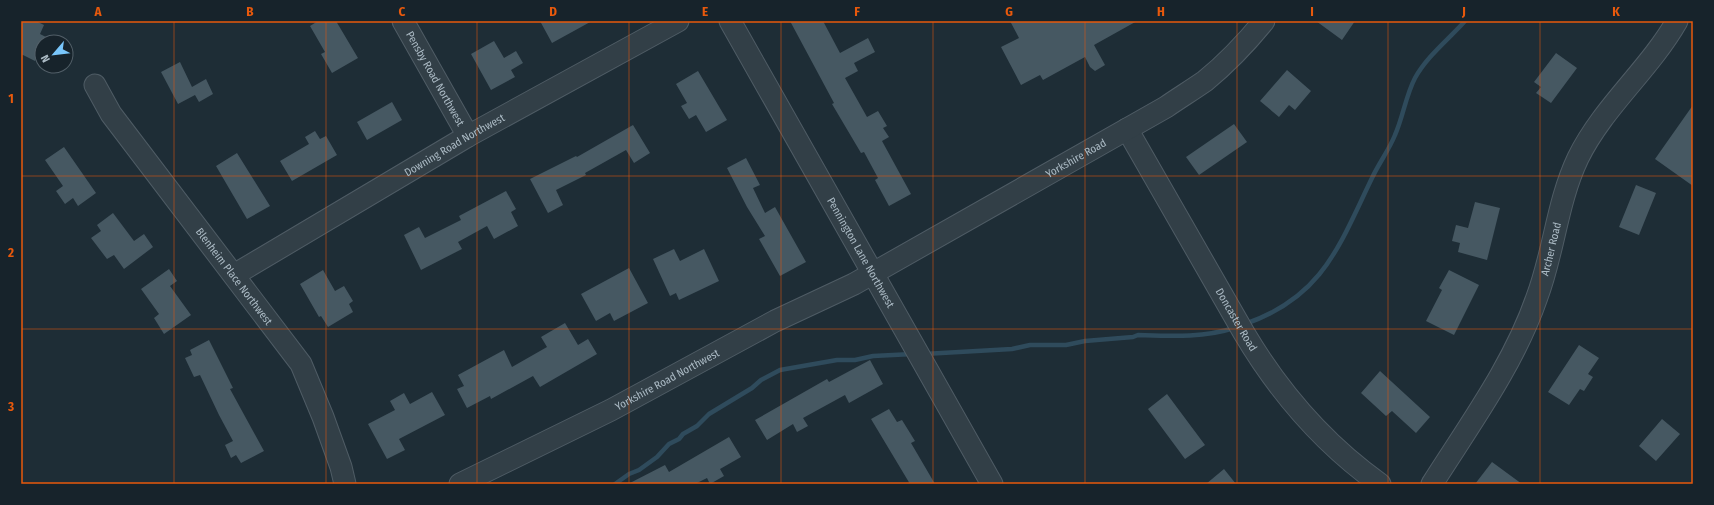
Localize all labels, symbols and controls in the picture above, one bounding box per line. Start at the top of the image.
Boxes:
text: A [93,4,102,19]
text: B [246,4,254,19]
text: C [399,4,406,19]
text: D [549,4,557,19]
text: E [702,4,708,19]
text: F [854,4,860,19]
text: G [1005,4,1013,19]
text: H [1157,4,1165,19]
text: I [1310,4,1314,19]
text: J [1461,4,1466,19]
text: K [1612,4,1620,19]
street label: Pensby Road Northwest [403,29,467,129]
north arrow [34,34,74,74]
text: N [38,52,53,64]
text: 1 [8,91,14,106]
street label: Downing Road Northwest [402,111,507,179]
street label: Yorkshire Road [1044,136,1109,181]
street label: Pennington Lane Northwest [824,195,897,311]
street label: Archer Road [1538,221,1564,277]
street label: Blenheim Place Northwest [193,226,275,328]
text: 2 [7,245,14,260]
street label: Doncaster Road [1213,286,1260,354]
street label: Yorkshire Road Northwest [613,346,722,413]
text: 3 [7,399,14,414]

